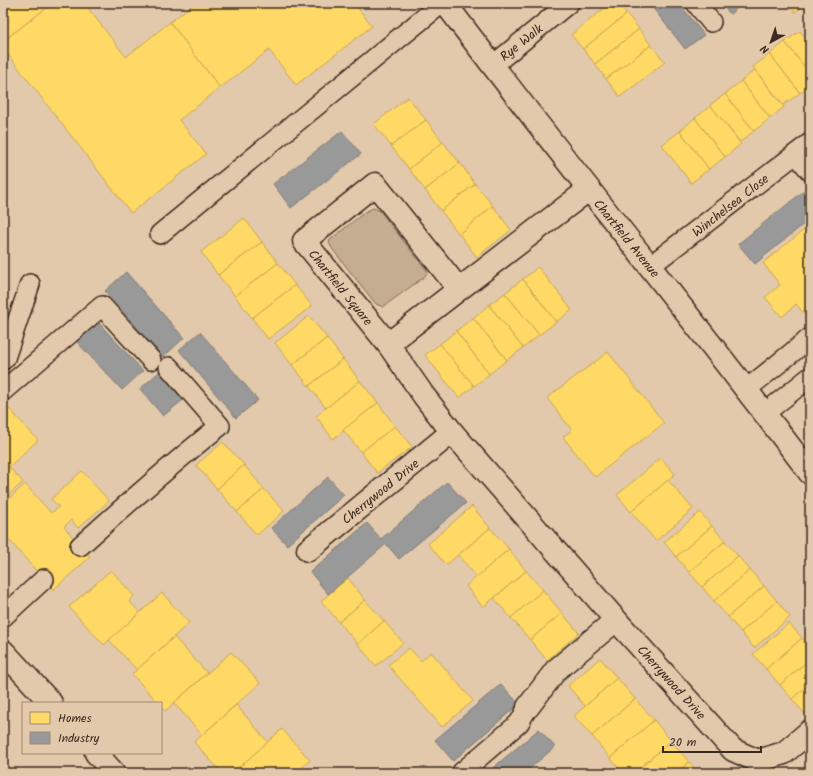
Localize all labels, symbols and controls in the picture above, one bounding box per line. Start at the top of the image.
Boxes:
street label: Rye Walk [496,19,549,67]
north arrow [751,22,791,62]
text: N [757,40,774,58]
street label: Winchelsea Close [688,169,774,243]
street label: Chartfield Avenue [587,195,664,283]
street label: Chartfield Square [302,245,377,331]
street label: Cherrywood Drive [338,454,424,530]
street label: Cherrywood Drive [631,641,710,725]
legend [22,702,162,754]
text: Homes [58,709,92,728]
scale bar [663,728,761,754]
text: Industry [58,729,100,748]
text: 20 m [669,733,697,752]

